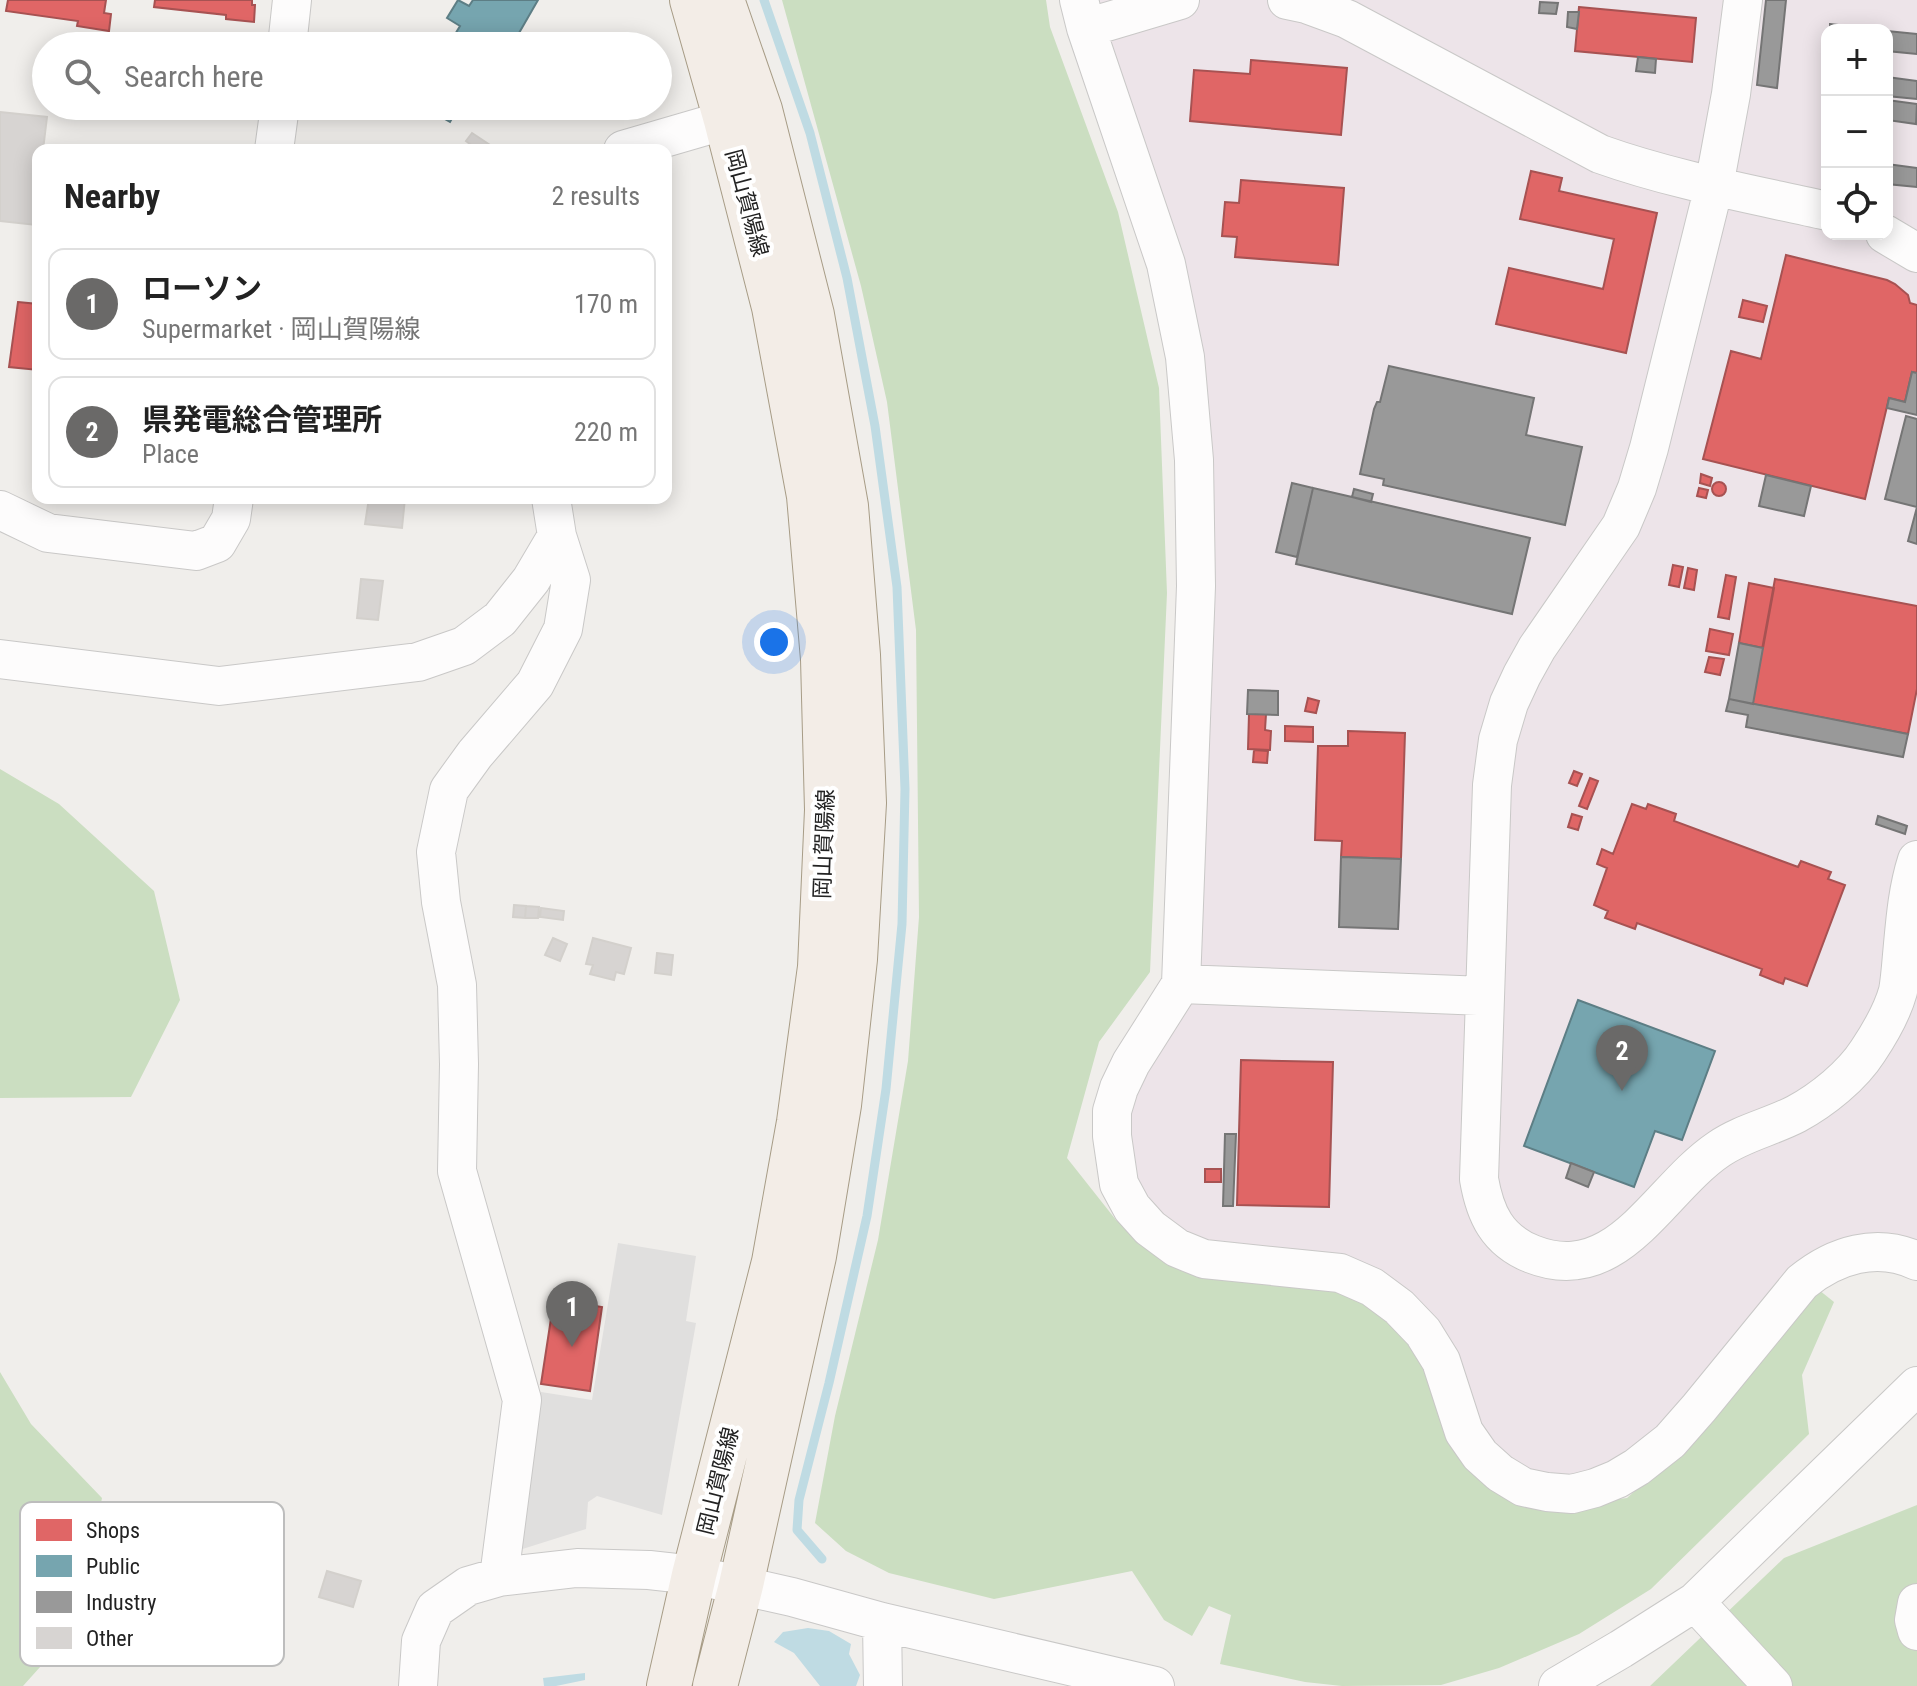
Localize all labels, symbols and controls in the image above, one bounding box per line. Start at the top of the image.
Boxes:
map controls [1821,24,1893,240]
button: + [1821,24,1893,96]
search box [32,32,672,120]
icon: search [60,54,104,98]
text: Search here [124,59,264,94]
button: − [1821,96,1893,168]
street label: 岡山賀陽線 [721,147,773,259]
button: locate [1821,168,1893,240]
text: Nearby [64,176,160,216]
text: 2 results [551,181,640,211]
text: ローソン [142,271,262,306]
text: 1 [85,289,99,319]
text: 170 m [574,289,638,319]
text: Supermarket · 岡山賀陽線 [142,314,421,344]
text: 県発電総合管理所 [142,402,382,437]
text: 2 [85,417,99,447]
text: 220 m [574,417,638,447]
text: Place [142,439,199,469]
your location [754,622,794,662]
street label: 岡山賀陽線 [810,789,838,899]
pin: 2 [1596,1025,1648,1091]
pin: 1 [546,1281,598,1347]
street label: 岡山賀陽線 [693,1425,743,1537]
legend [20,1502,284,1666]
text: Shops [86,1518,140,1543]
text: Public [86,1554,140,1579]
text: Industry [86,1590,156,1615]
text: Other [86,1626,134,1651]

